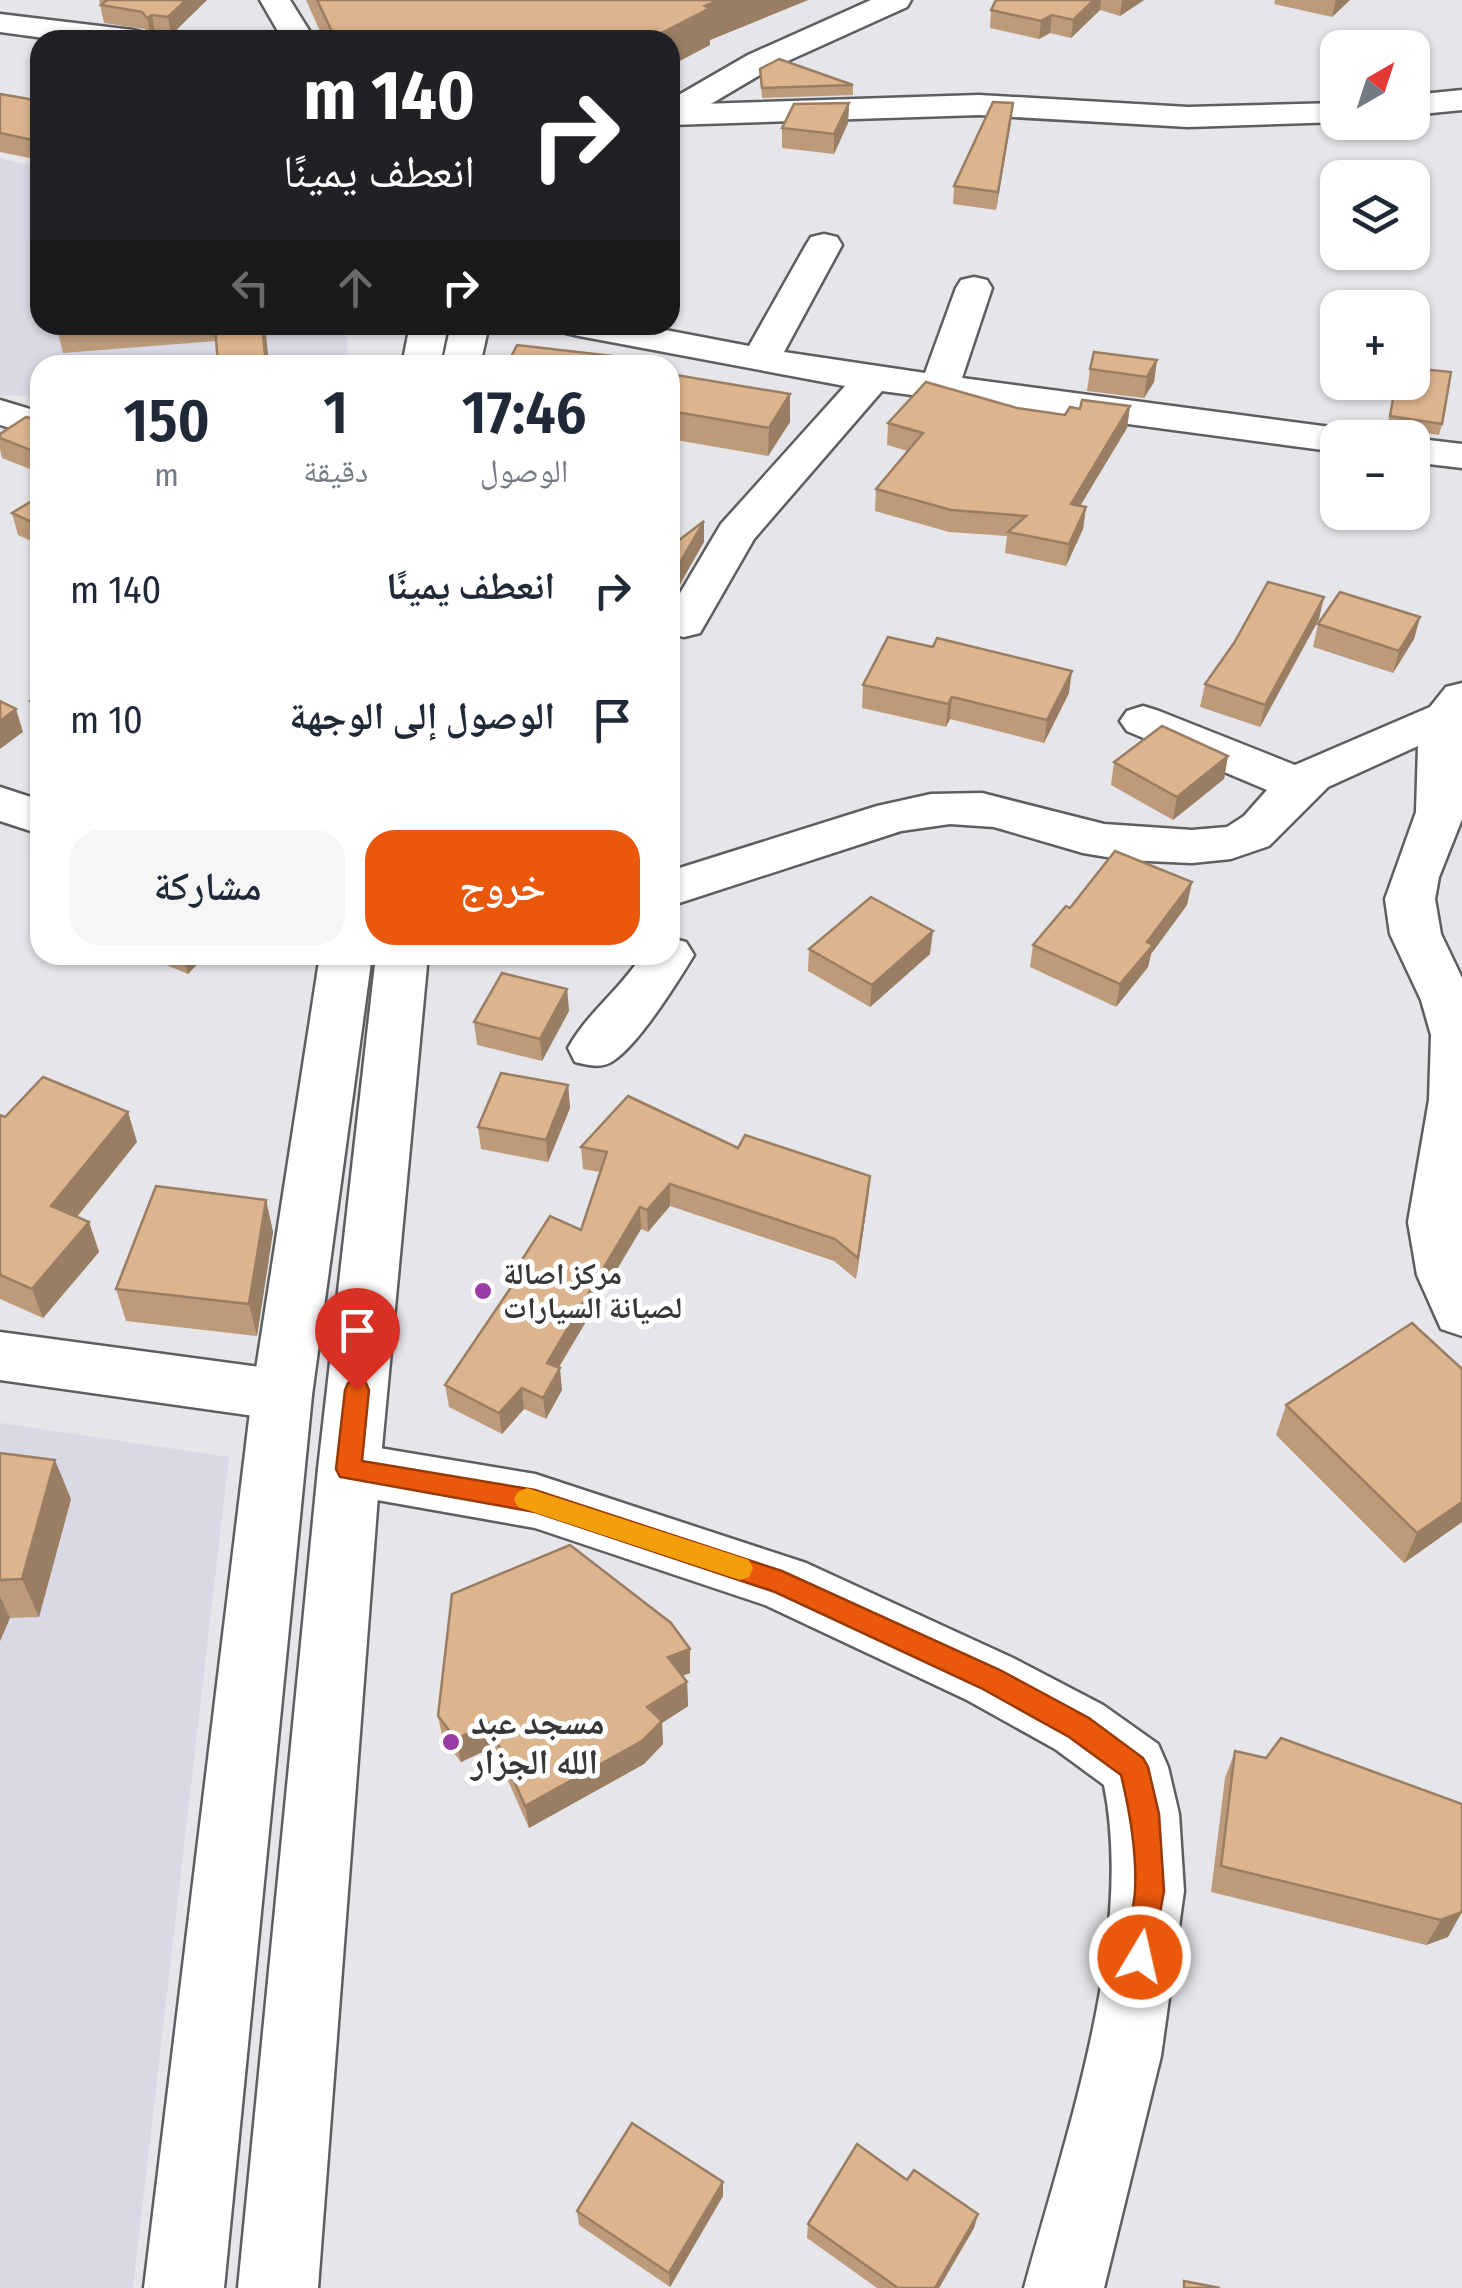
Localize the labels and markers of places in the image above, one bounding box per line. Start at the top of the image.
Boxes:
place label: مركز اصالة لصيانة السيارات [503,1256,682,1326]
marker: مركز اصالة لصيانة السيارات [472,1280,494,1302]
pin [315,1288,400,1391]
place label: مسجد عبد الله الجزار [469,1701,605,1783]
marker: مسجد عبد الله الجزار [440,1731,462,1753]

